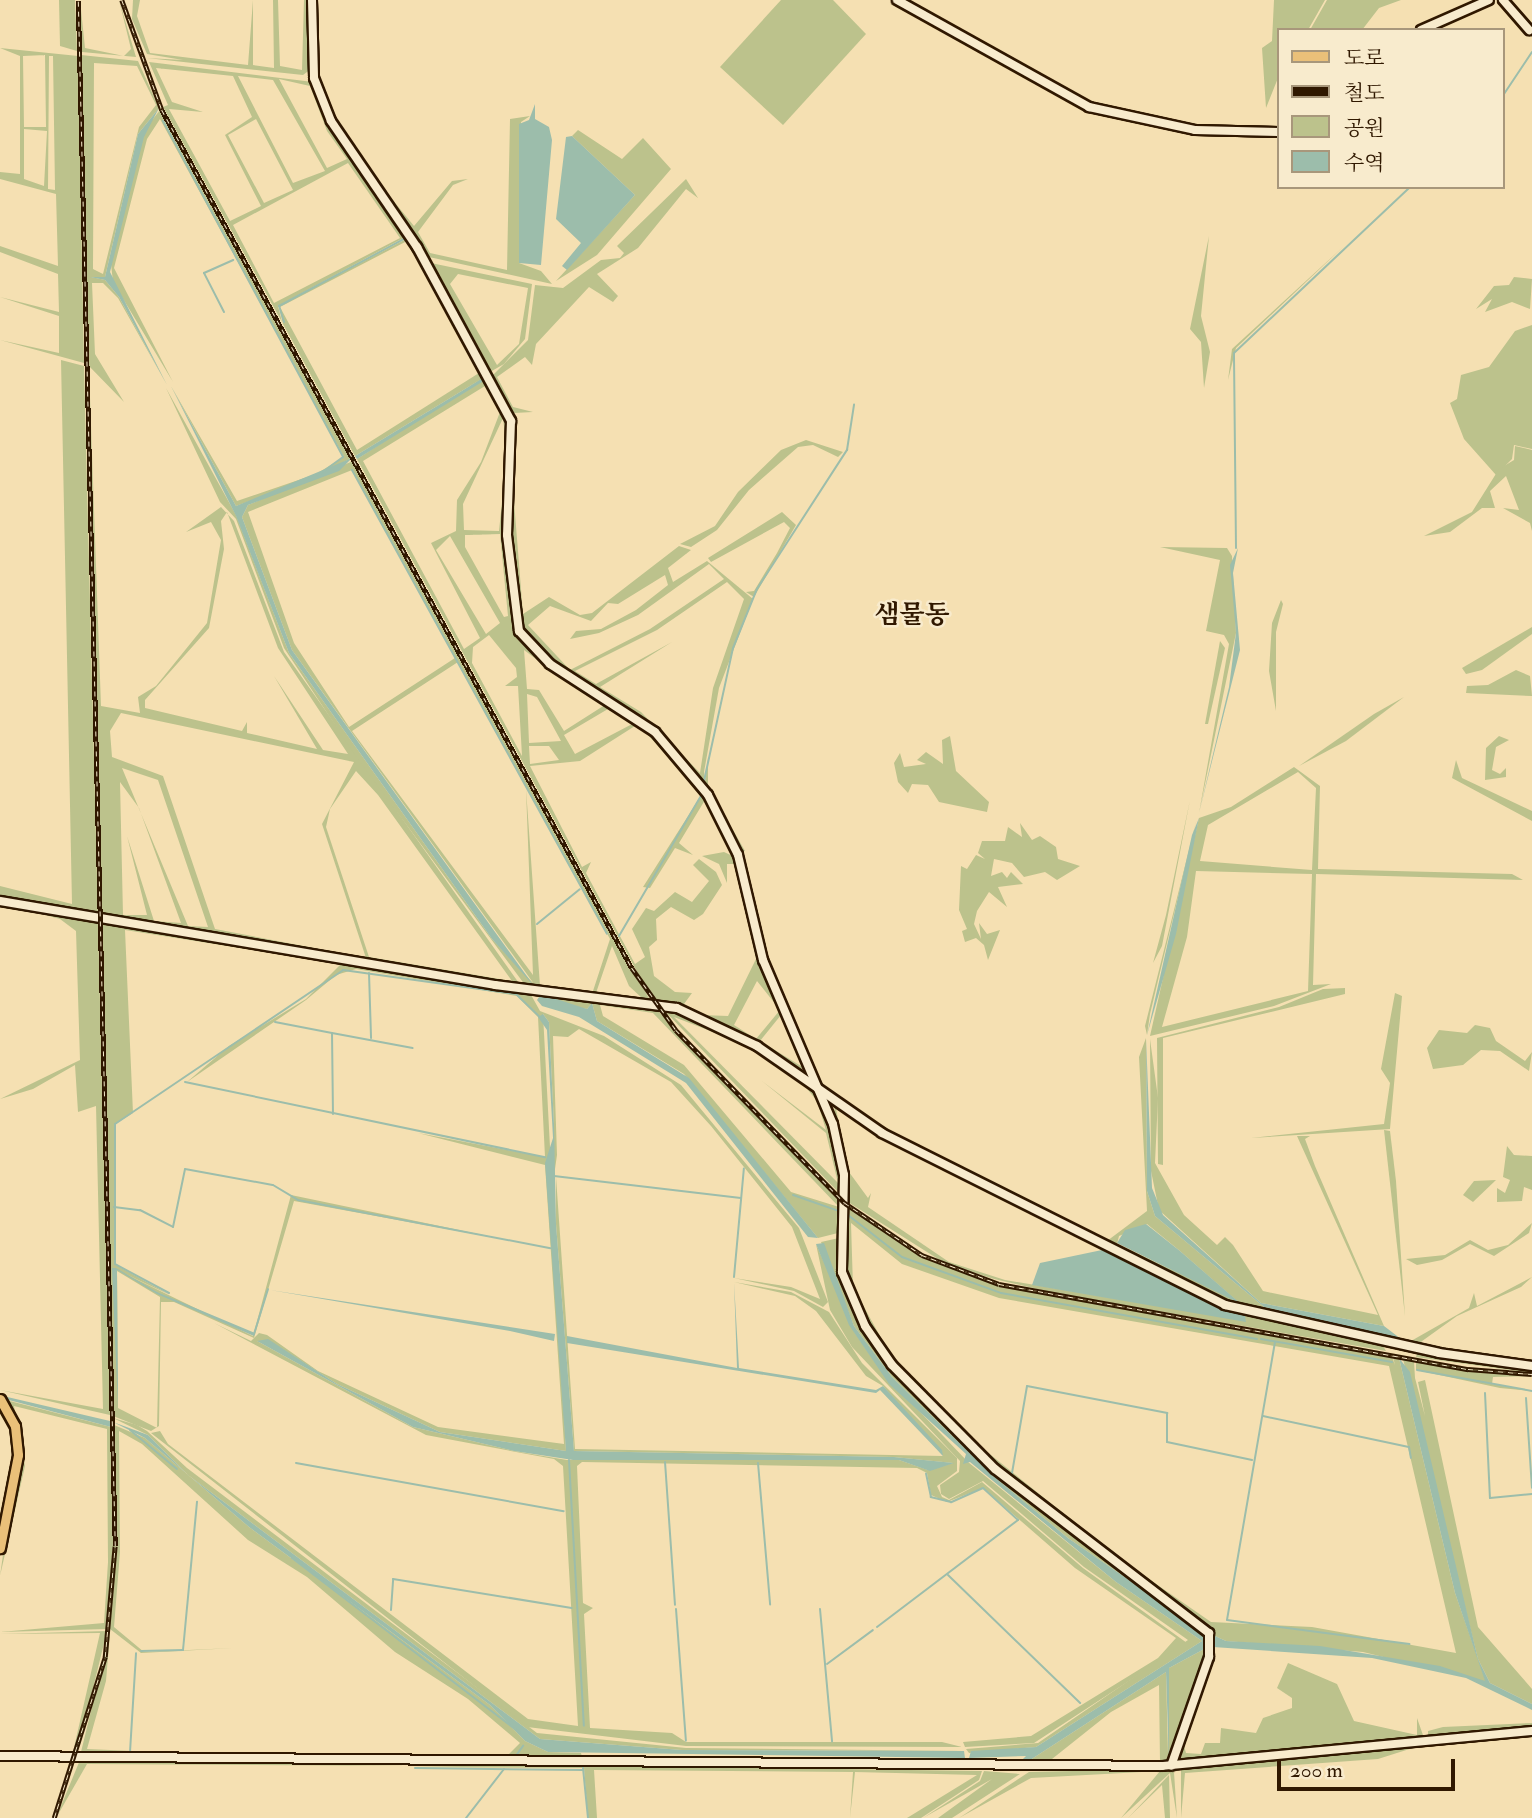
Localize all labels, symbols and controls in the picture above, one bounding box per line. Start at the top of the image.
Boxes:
legend [1276,28,1504,189]
text: 도로 [1344,45,1385,72]
text: 철도 [1344,80,1385,107]
text: 공원 [1344,115,1385,142]
text: 수역 [1344,150,1385,177]
district label: 샘물동 [874,600,950,632]
scale bar [1280,1744,1458,1788]
text: 200 m [1290,1757,1343,1784]

